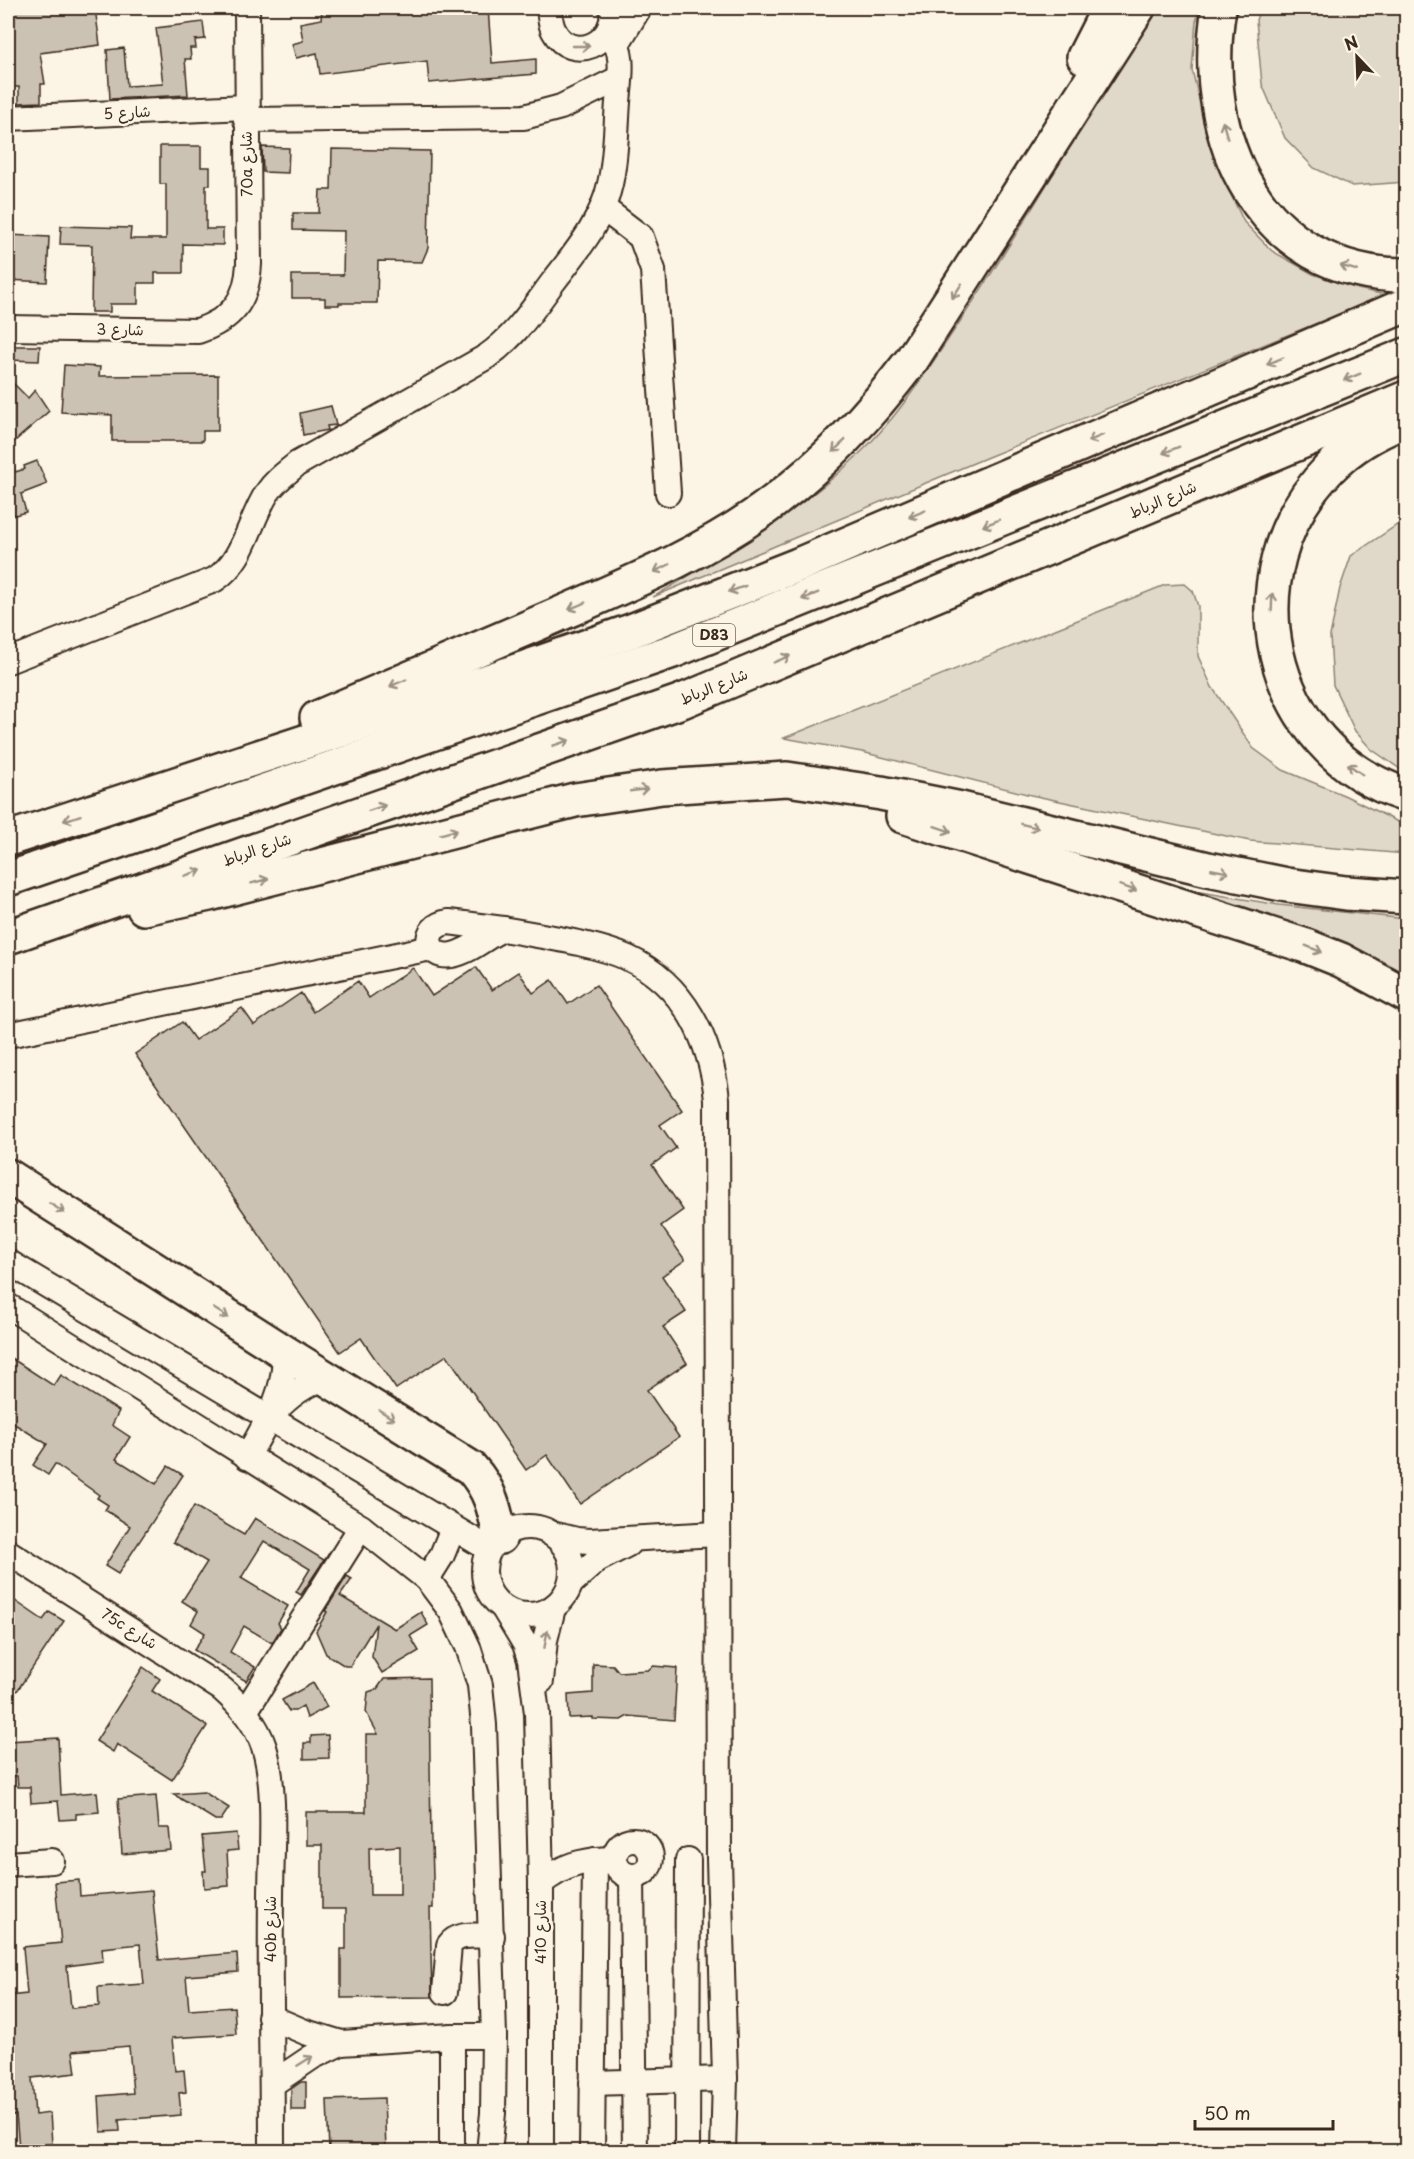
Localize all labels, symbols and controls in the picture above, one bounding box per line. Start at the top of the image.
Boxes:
north arrow [1327,27,1387,87]
text: N [1340,29,1361,56]
one-way arrow [571,40,591,52]
street label: شارع 5 [103,99,151,124]
one-way arrow [1219,121,1230,140]
street label: 70a شارع [233,131,258,197]
one-way arrow [1340,262,1359,273]
one-way arrow [950,282,962,299]
street label: شارع 3 [96,317,144,340]
one-way arrow [1267,356,1285,367]
one-way arrow [1344,372,1362,383]
one-way arrow [1087,433,1106,444]
one-way arrow [832,439,847,453]
one-way arrow [1163,445,1181,456]
street label: شارع الرباط [1125,474,1200,523]
one-way arrow [908,509,926,521]
one-way arrow [982,518,1000,529]
one-way arrow [653,562,671,574]
one-way arrow [728,584,747,595]
one-way arrow [801,591,820,602]
one-way arrow [1266,593,1278,613]
one-way arrow [568,601,586,612]
road number: D83 [693,624,735,646]
one-way arrow [773,653,791,664]
street label: شارع الرباط [676,662,751,710]
one-way arrow [389,678,407,689]
one-way arrow [551,737,570,748]
one-way arrow [1347,763,1363,775]
one-way arrow [629,784,648,795]
one-way arrow [367,801,386,812]
one-way arrow [63,813,82,824]
one-way arrow [1020,820,1039,832]
one-way arrow [933,824,952,835]
street label: شارع الرباط [219,826,294,871]
one-way arrow [439,826,458,837]
one-way arrow [183,866,202,877]
one-way arrow [1209,866,1229,877]
one-way arrow [250,875,269,886]
one-way arrow [1118,883,1137,894]
one-way arrow [1304,944,1323,955]
one-way arrow [48,1202,65,1214]
one-way arrow [213,1306,230,1319]
one-way arrow [378,1410,395,1422]
street label: 75c شارع [97,1601,162,1654]
one-way arrow [541,1630,552,1650]
street label: 40b شارع [258,1896,281,1962]
street label: شارع 410 [528,1900,551,1964]
one-way arrow [296,2054,313,2066]
scale bar [1195,2093,1333,2131]
text: 50 m [1204,2099,1251,2126]

